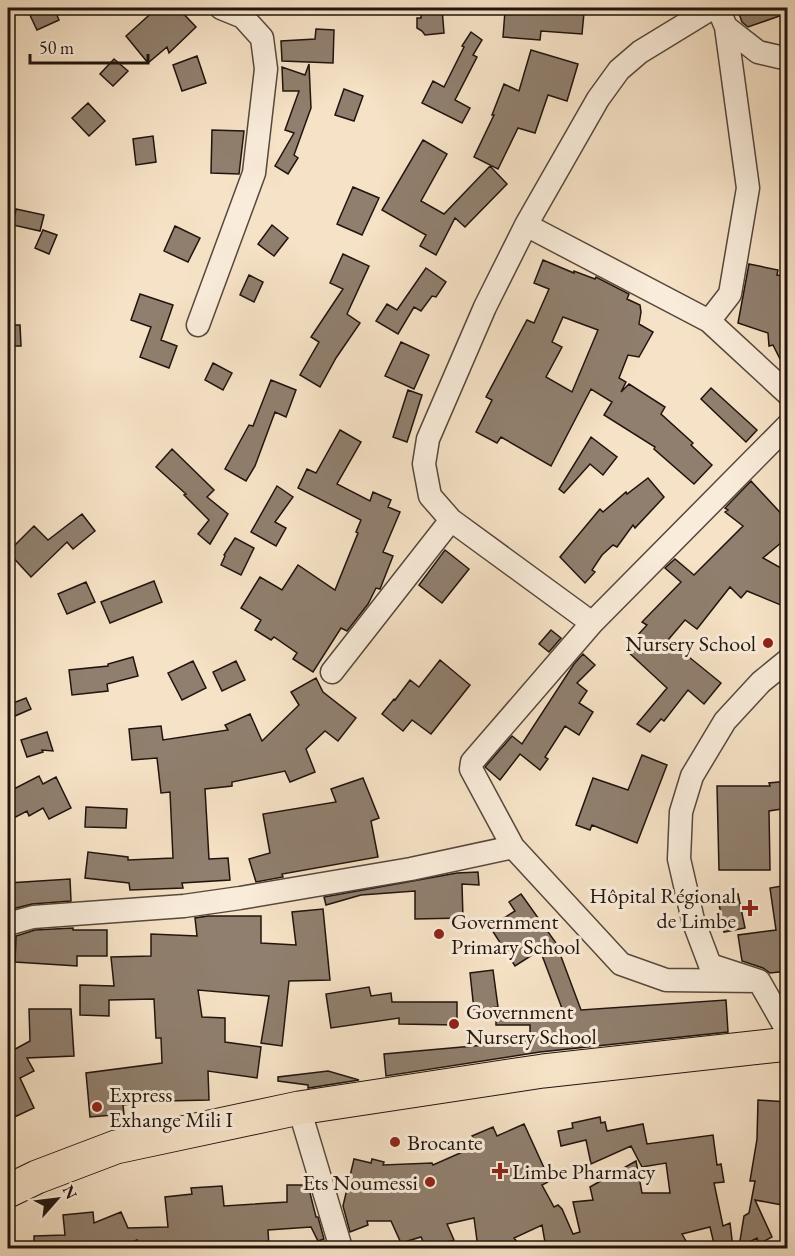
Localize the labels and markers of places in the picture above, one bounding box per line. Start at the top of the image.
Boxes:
place label: Nursery School [625,629,756,658]
marker: Nursery School [761,636,775,650]
place label: Hôpital Régional de Limbe [589,881,736,935]
marker: Hôpital Régional de Limbe [741,899,759,917]
place label: Government Primary School [451,907,580,961]
marker: Government Primary School [432,927,446,941]
place label: Government Nursery School [466,997,597,1051]
marker: Government Nursery School [447,1017,461,1031]
place label: Express Exhange Mili I [109,1080,233,1134]
marker: Express Exhange Mili I [90,1100,104,1114]
place label: Brocante [407,1128,483,1157]
marker: Brocante [388,1135,402,1149]
place label: Limbe Pharmacy [512,1157,656,1186]
marker: Limbe Pharmacy [493,1164,507,1178]
place label: Ets Noumessi [302,1168,418,1197]
marker: Ets Noumessi [423,1175,437,1189]

